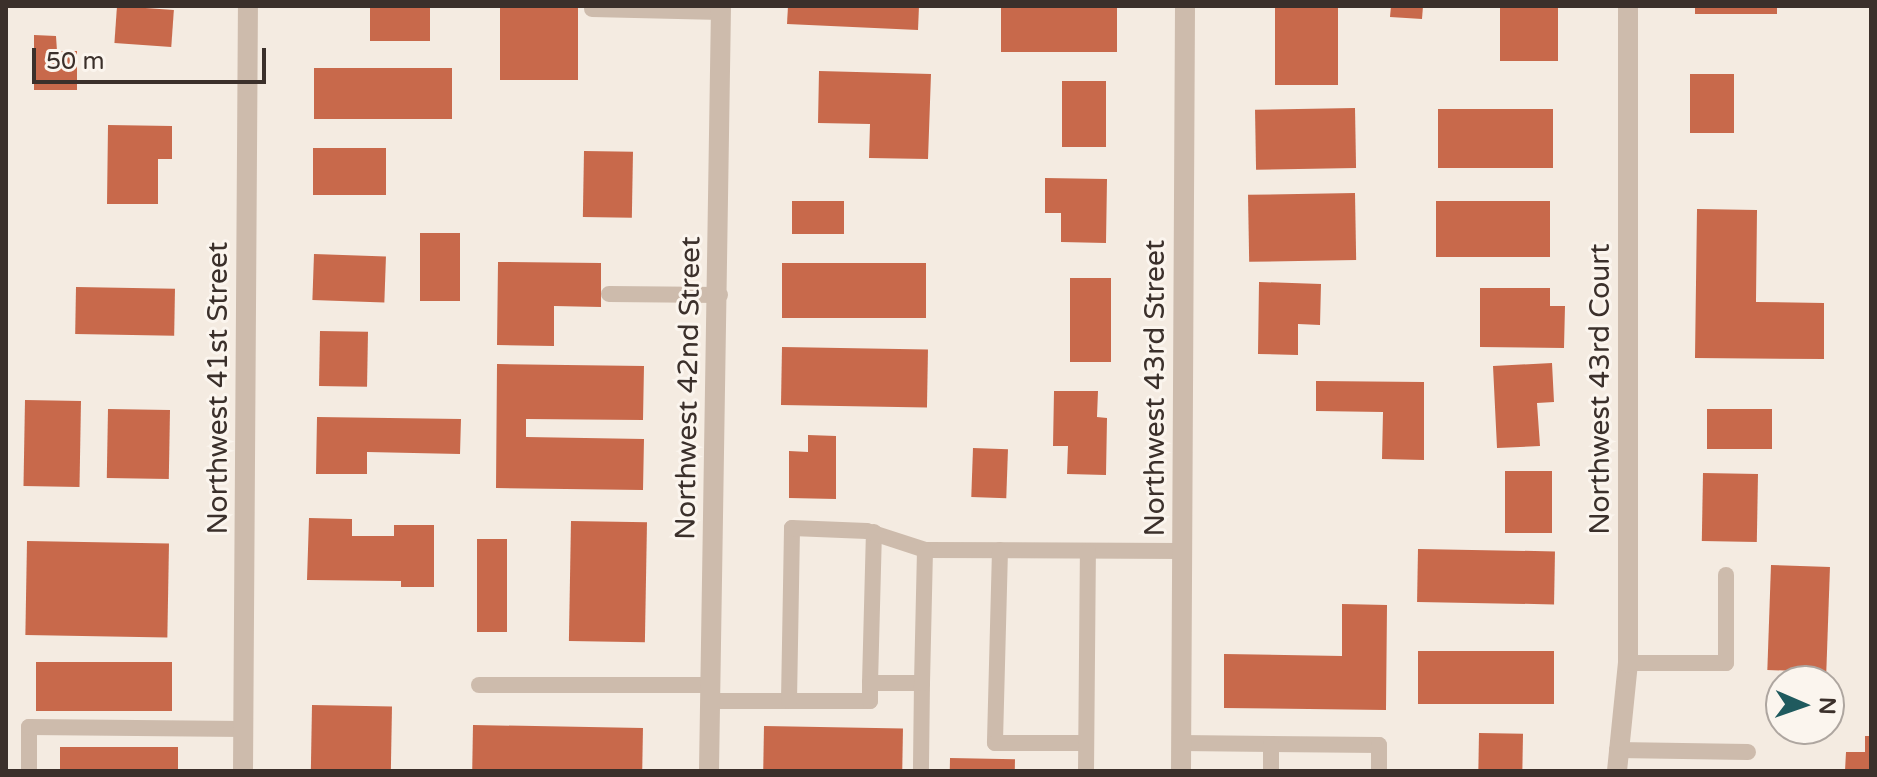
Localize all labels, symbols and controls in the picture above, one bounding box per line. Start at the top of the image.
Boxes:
scale bar [36,32,270,82]
text: 50 m [46,47,104,76]
street label: Northwest 42nd Street [669,236,707,540]
street label: Northwest 43rd Street [1138,240,1172,536]
street label: Northwest 41st Street [201,242,235,534]
street label: Northwest 43rd Court [1583,243,1617,535]
north arrow [1765,665,1845,745]
text: N [1814,696,1840,715]

